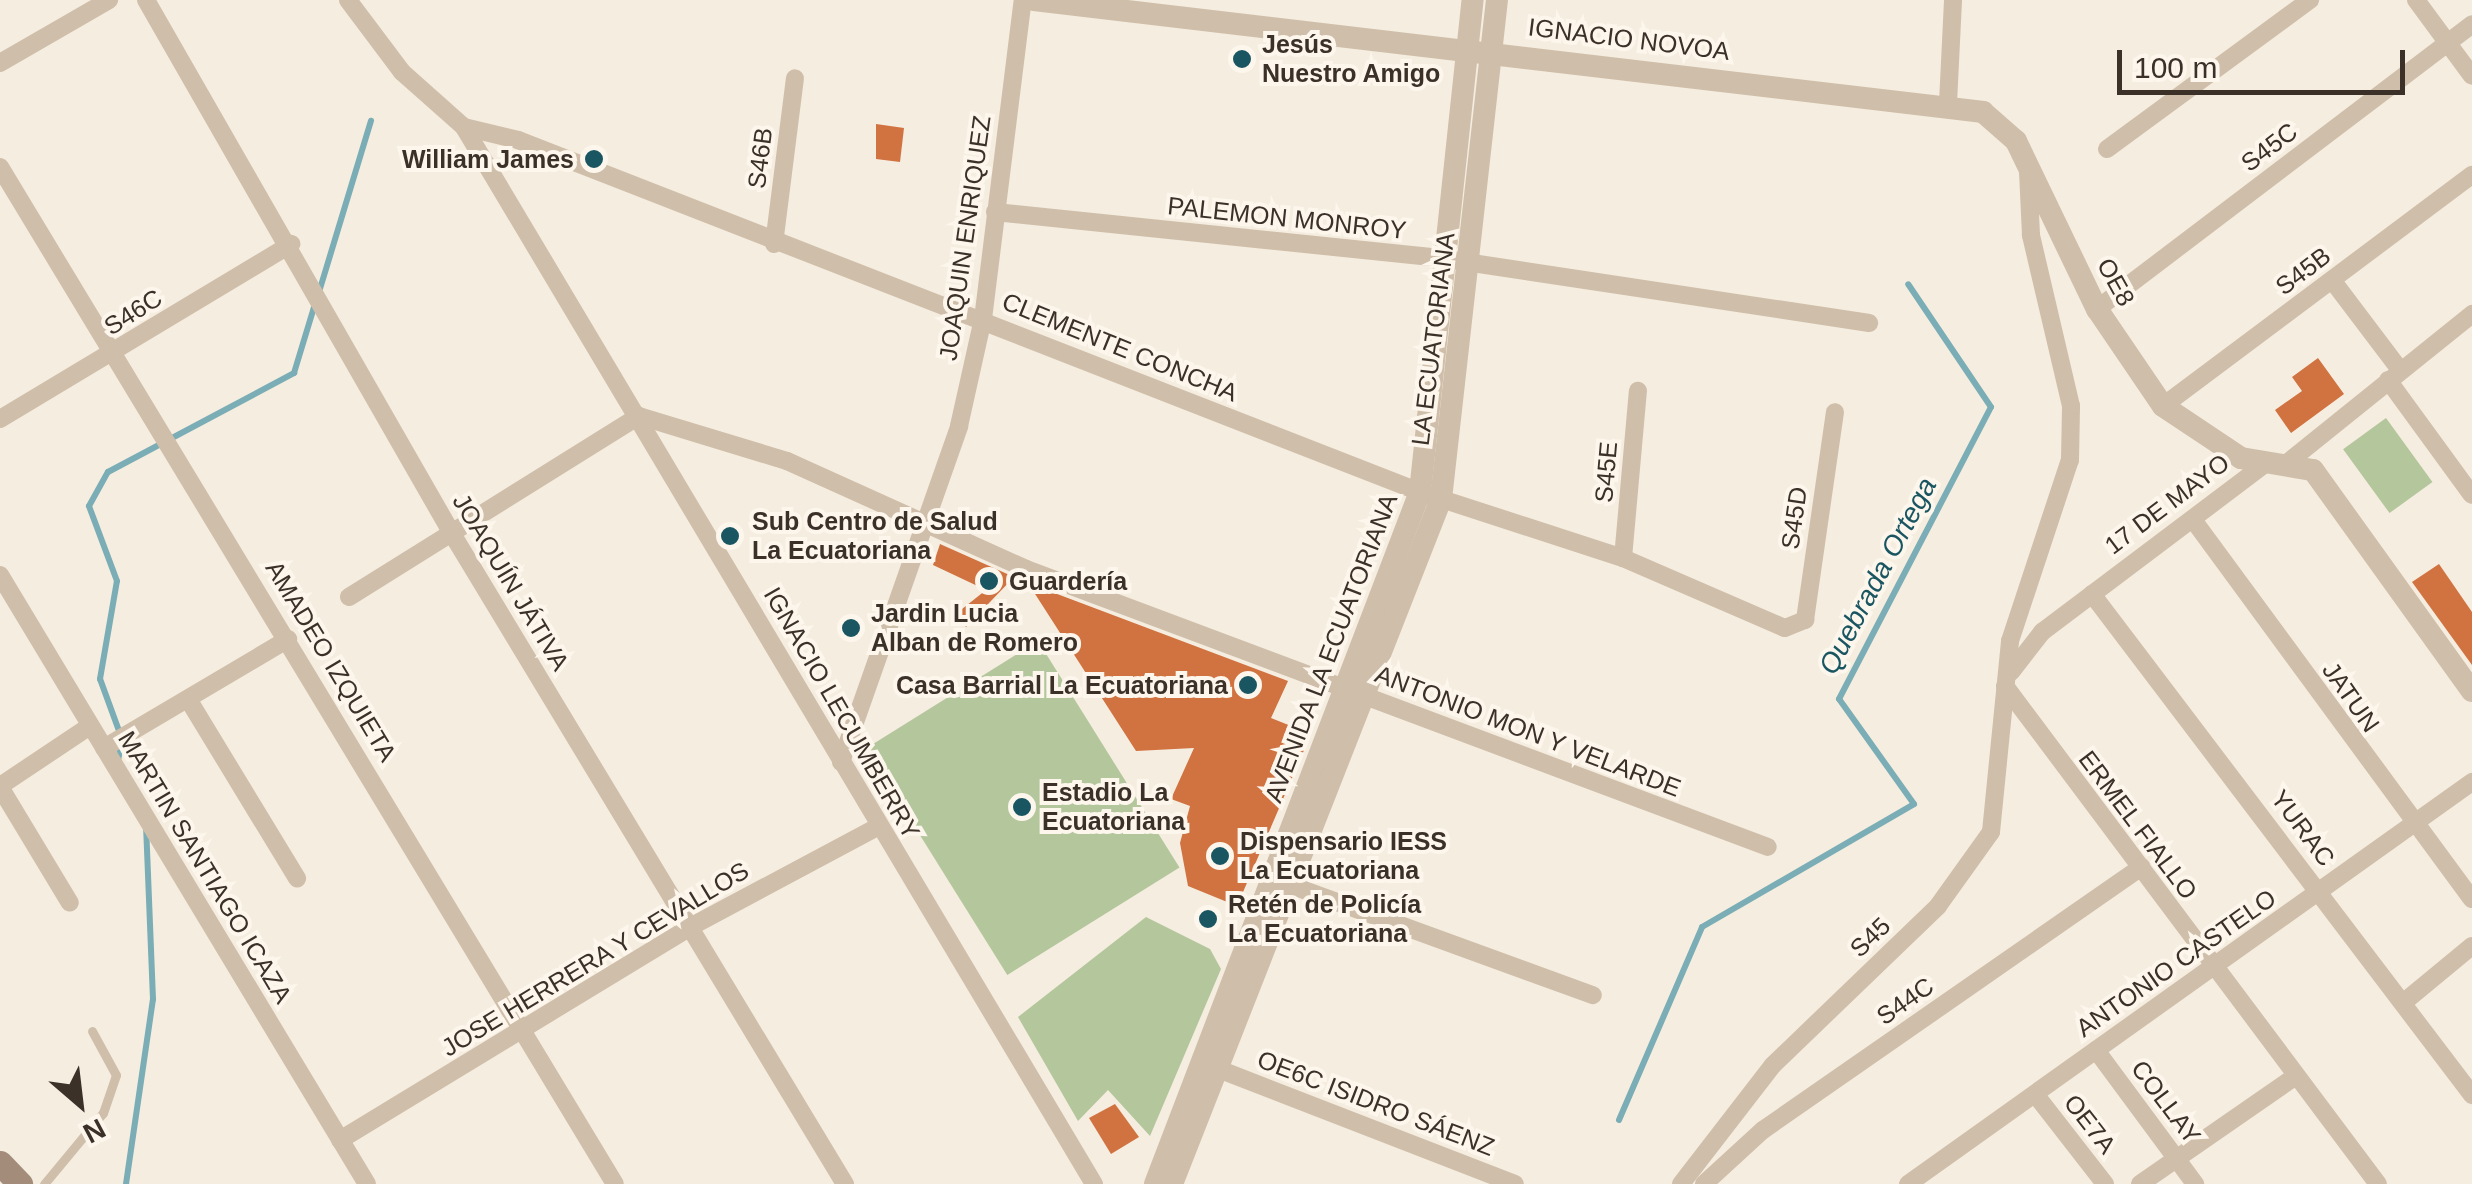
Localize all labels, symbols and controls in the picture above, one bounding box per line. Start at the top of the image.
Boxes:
street label: IGNACIO NOVOA [1527,12,1731,66]
place label: Jesús Nuestro Amigo [1262,30,1441,89]
scale bar [2122,30,2410,92]
marker: Jesús Nuestro Amigo [1231,48,1253,70]
text: 100 m [2134,51,2217,84]
street label: JOAQUIN ENRIQUEZ [933,113,997,363]
street label: S45C [2235,116,2303,178]
street label: S46B [741,126,779,190]
place label: William James [402,144,574,174]
marker: William James [583,148,605,170]
street label: PALEMON MONROY [1166,191,1408,245]
street label: LA ECUATORIANA [1405,230,1461,448]
street label: S45B [2270,241,2336,301]
street label: OE8 [2091,253,2141,311]
street label: S46C [99,283,167,341]
street label: CLEMENTE CONCHA [998,286,1242,408]
street label: S45E [1588,440,1624,504]
street label: 17 DE MAYO [2099,447,2235,561]
water label: Quebrada Ortega [1812,472,1944,680]
street label: S45D [1775,485,1813,551]
street label: JOAQUÍN JÁTIVA [446,488,576,676]
street label: AVENIDA LA ECUATORIANA [1258,488,1404,808]
place label: Sub Centro de Salud La Ecuatoriana [752,507,998,566]
marker: Sub Centro de Salud La Ecuatoriana [717,523,743,549]
street label: AMADEO IZQUIETA [259,555,403,767]
place label: Guardería [1009,566,1127,596]
marker: Guardería [978,570,1000,592]
street label: IGNACIO LECUMBERRY [758,582,926,844]
place label: Jardin Lucia Alban de Romero [871,599,1078,658]
marker: Jardin Lucia Alban de Romero [840,617,862,639]
street label: JATUN [2316,656,2386,738]
street label: ANTONIO MON Y VELARDE [1370,659,1686,803]
place label: Casa Barrial La Ecuatoriana [896,670,1228,700]
marker: Casa Barrial La Ecuatoriana [1237,674,1259,696]
street label: MARTIN SANTIAGO ICAZA [112,726,298,1008]
street label: ERMEL FIALLO [2072,744,2204,906]
place label: Estadio La Ecuatoriana [1042,778,1185,837]
street label: YURAC [2265,784,2341,872]
marker: Estadio La Ecuatoriana [1011,796,1033,818]
place label: Dispensario IESS La Ecuatoriana [1240,827,1447,886]
marker: Dispensario IESS La Ecuatoriana [1209,845,1231,867]
street label: JOSE HERRERA Y CEVALLOS [435,855,755,1063]
street label: ANTONIO CASTELO [2070,883,2282,1043]
place label: Retén de Policía La Ecuatoriana [1228,890,1421,949]
marker: Retén de Policía La Ecuatoriana [1197,908,1219,930]
street label: S45 [1844,911,1896,963]
street label: S44C [1871,971,1939,1031]
street label: OE6C ISIDRO SÁENZ [1253,1044,1499,1162]
north arrow [30,1054,130,1154]
street label: COLLAY [2125,1054,2207,1150]
street label: OE7A [2058,1088,2122,1160]
text: N [78,1112,111,1149]

